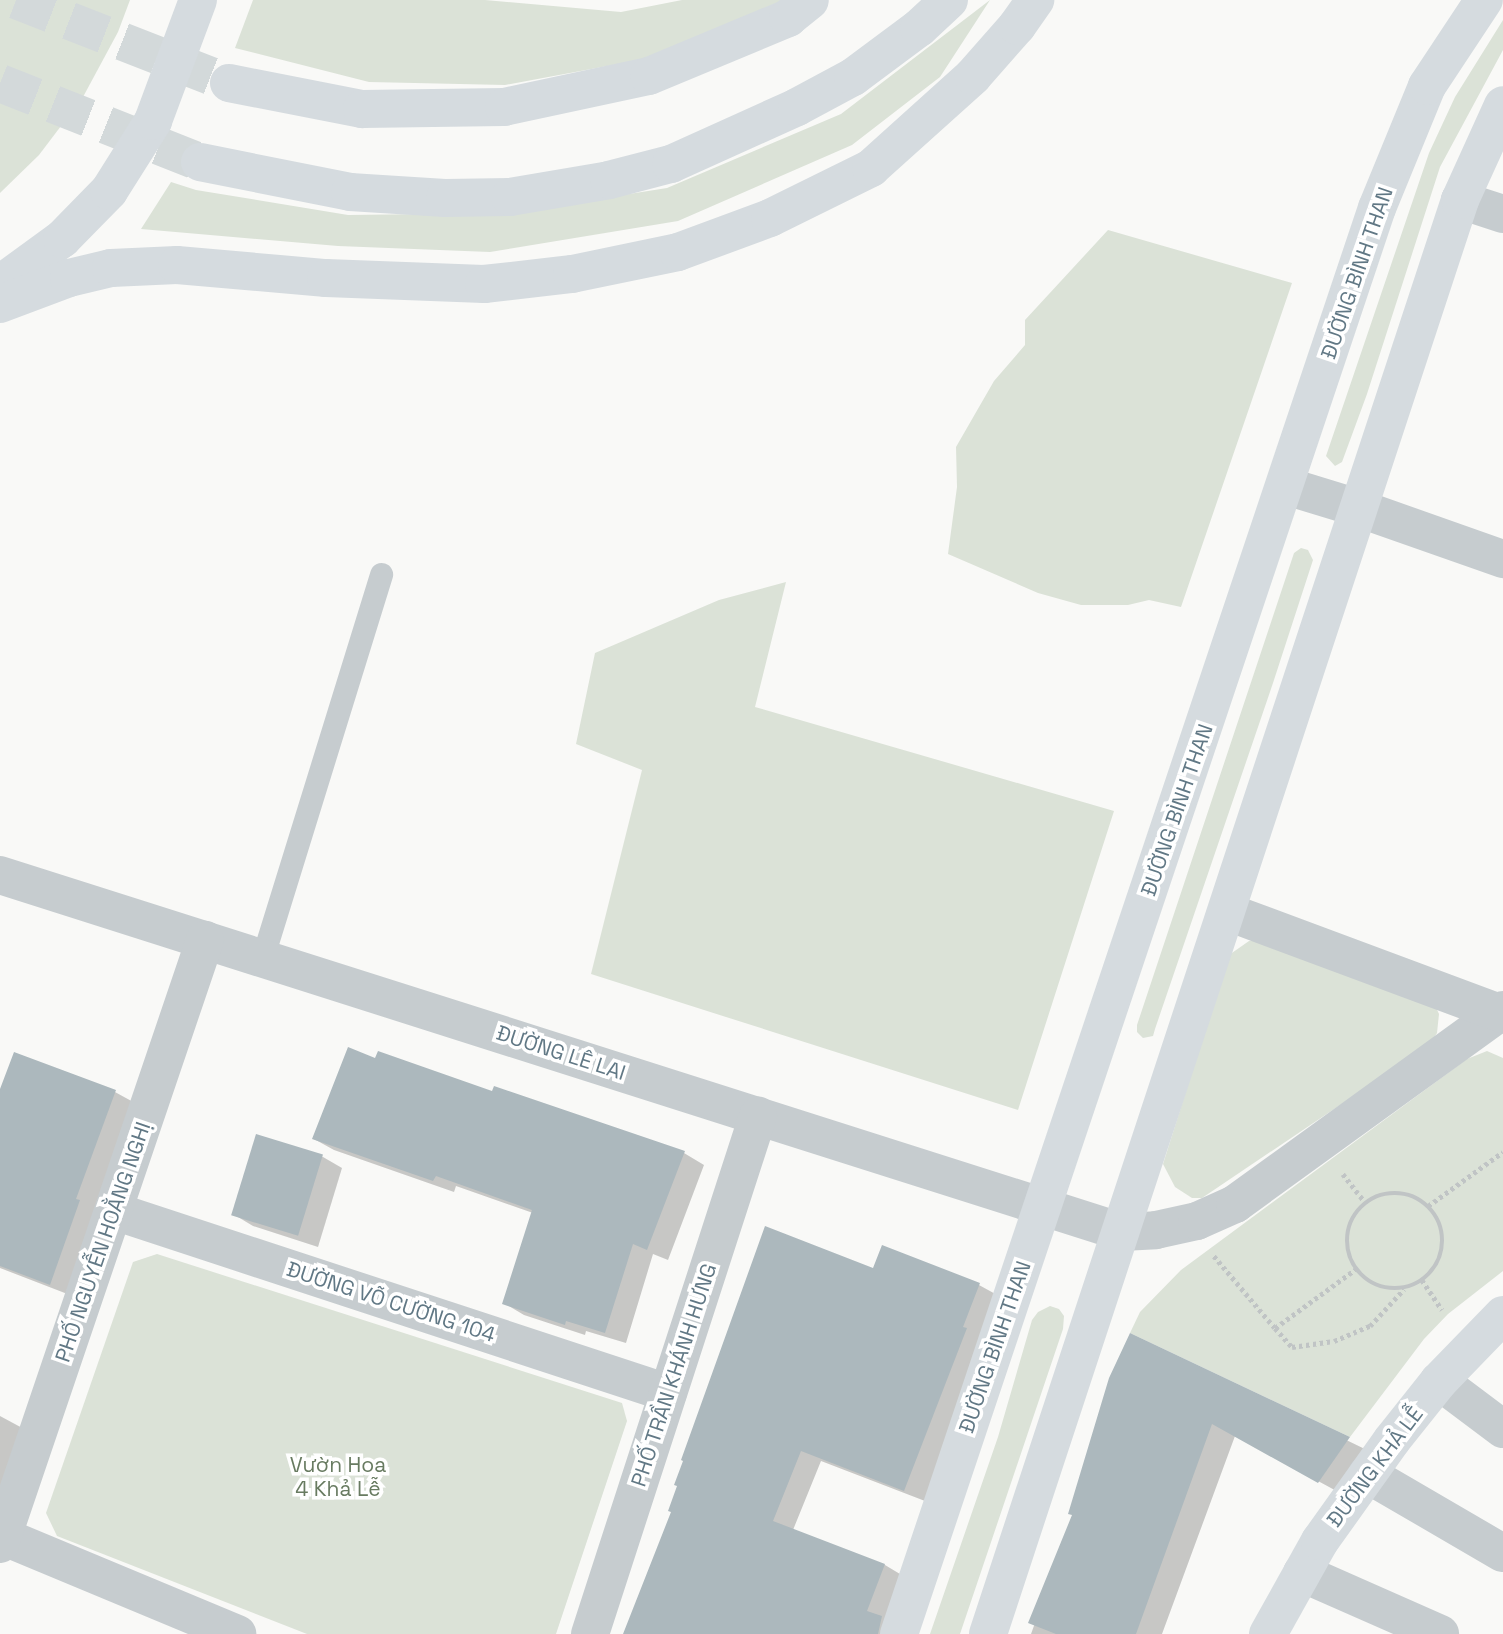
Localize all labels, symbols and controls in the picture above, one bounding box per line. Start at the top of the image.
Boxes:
street label: ĐƯỜNG BÌNH THAN [1316,183,1398,363]
street label: ĐƯỜNG BÌNH THAN [1136,720,1218,900]
street label: ĐƯỜNG LÊ LAI [493,1020,629,1086]
street label: PHỐ NGUYỄN HOẰNG NGHỊ [50,1119,156,1365]
street label: ĐƯỜNG VÕ CƯỜNG 104 [283,1256,499,1348]
street label: ĐƯỜNG BÌNH THAN [954,1257,1036,1437]
street label: PHỐ TRẦN KHÁNH HƯNG [626,1260,722,1490]
street label: ĐƯỜNG KHẢ LỄ [1322,1402,1428,1532]
park label: Vườn Hoa 4 Khả Lễ [290,1452,386,1502]

